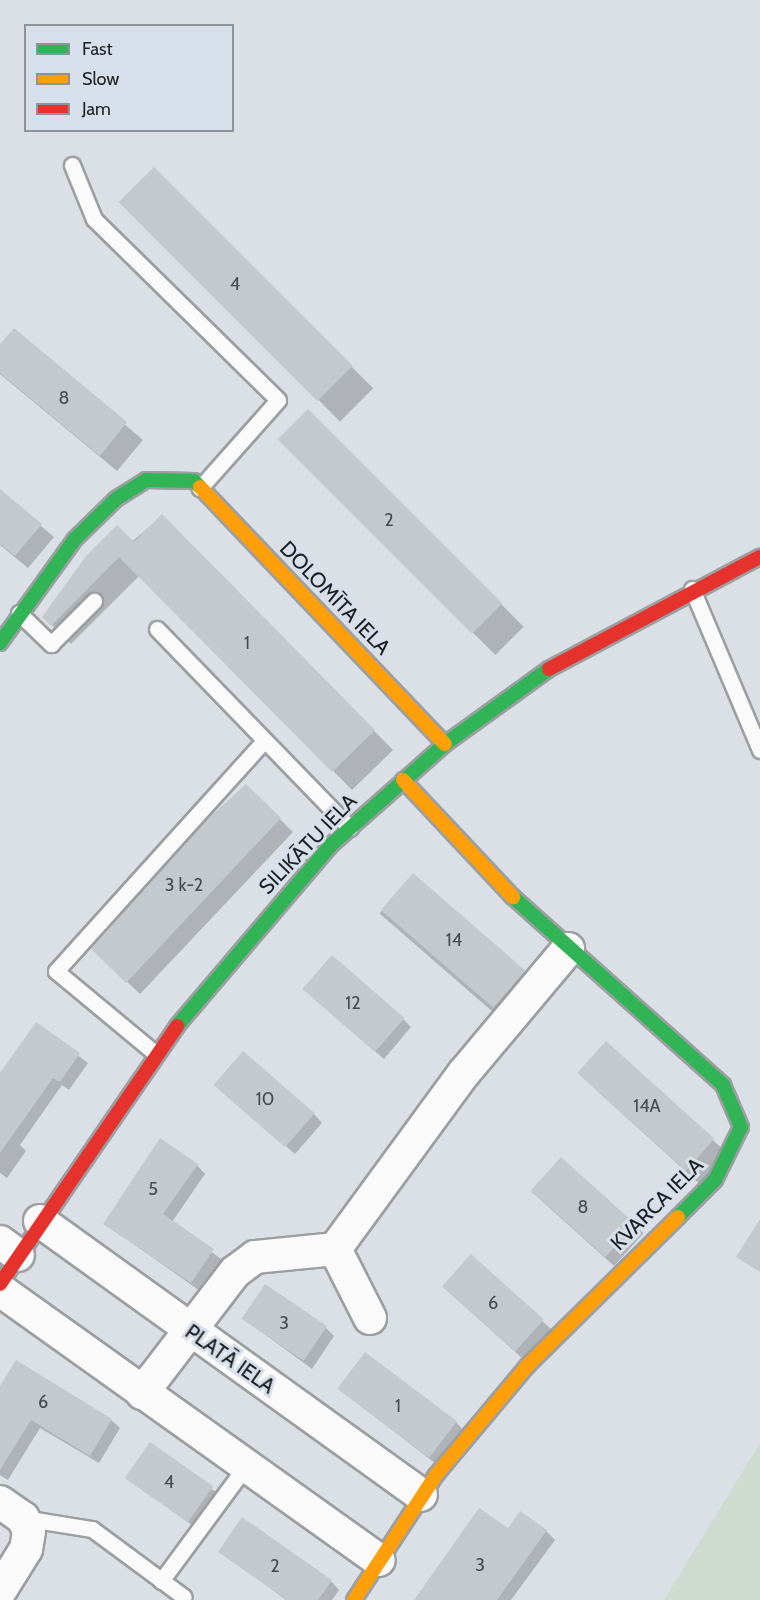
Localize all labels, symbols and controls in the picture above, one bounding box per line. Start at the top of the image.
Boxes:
legend [24,24,234,132]
text: Fast [82,38,113,60]
text: Slow [82,68,119,90]
text: Jam [82,98,111,120]
house number: 4 [230,273,240,295]
house number: 8 [59,387,69,409]
house number: 2 [384,509,394,531]
street label: DOLOMĪTA IELA [274,536,396,660]
house number: 1 [244,632,250,654]
street label: SILIKĀTU IELA [254,789,362,899]
house number: 3 k-2 [165,874,203,896]
house number: 14 [446,929,462,951]
house number: 12 [345,992,361,1014]
house number: 10 [256,1088,274,1110]
house number: 14A [633,1095,661,1117]
street label: KVARCA IELA [606,1153,708,1255]
house number: 5 [148,1178,158,1200]
house number: 8 [578,1196,588,1218]
house number: 6 [488,1292,498,1314]
house number: 3 [279,1312,289,1334]
street label: PLATĀ IELA [180,1319,280,1399]
house number: 6 [38,1391,48,1413]
house number: 1 [395,1395,401,1417]
house number: 4 [164,1471,174,1493]
house number: 3 [475,1554,485,1576]
house number: 2 [270,1555,280,1577]

